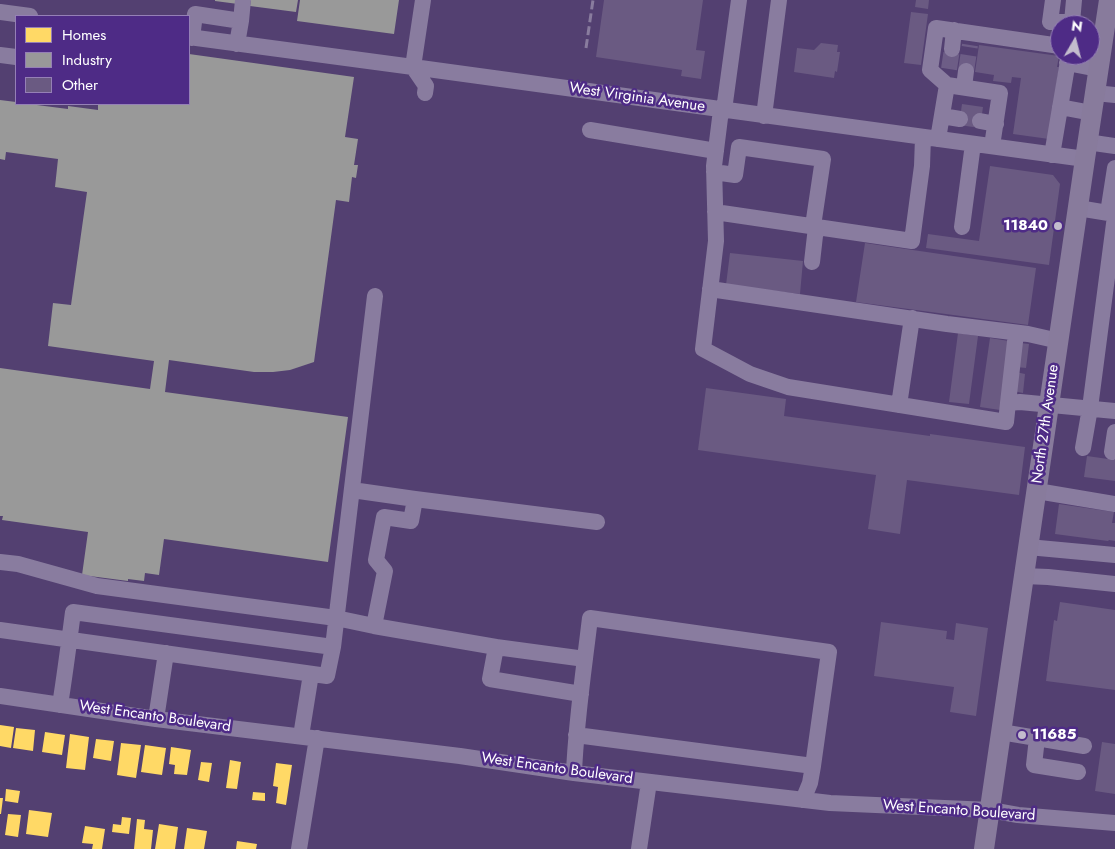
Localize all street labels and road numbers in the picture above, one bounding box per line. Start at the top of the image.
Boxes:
street label: West Virginia Avenue [568,80,706,116]
street label: North 27th Avenue [1029,363,1063,485]
street label: West Encanto Boulevard [78,697,232,737]
street label: West Encanto Boulevard [480,749,634,789]
street label: West Encanto Boulevard [882,797,1036,825]

